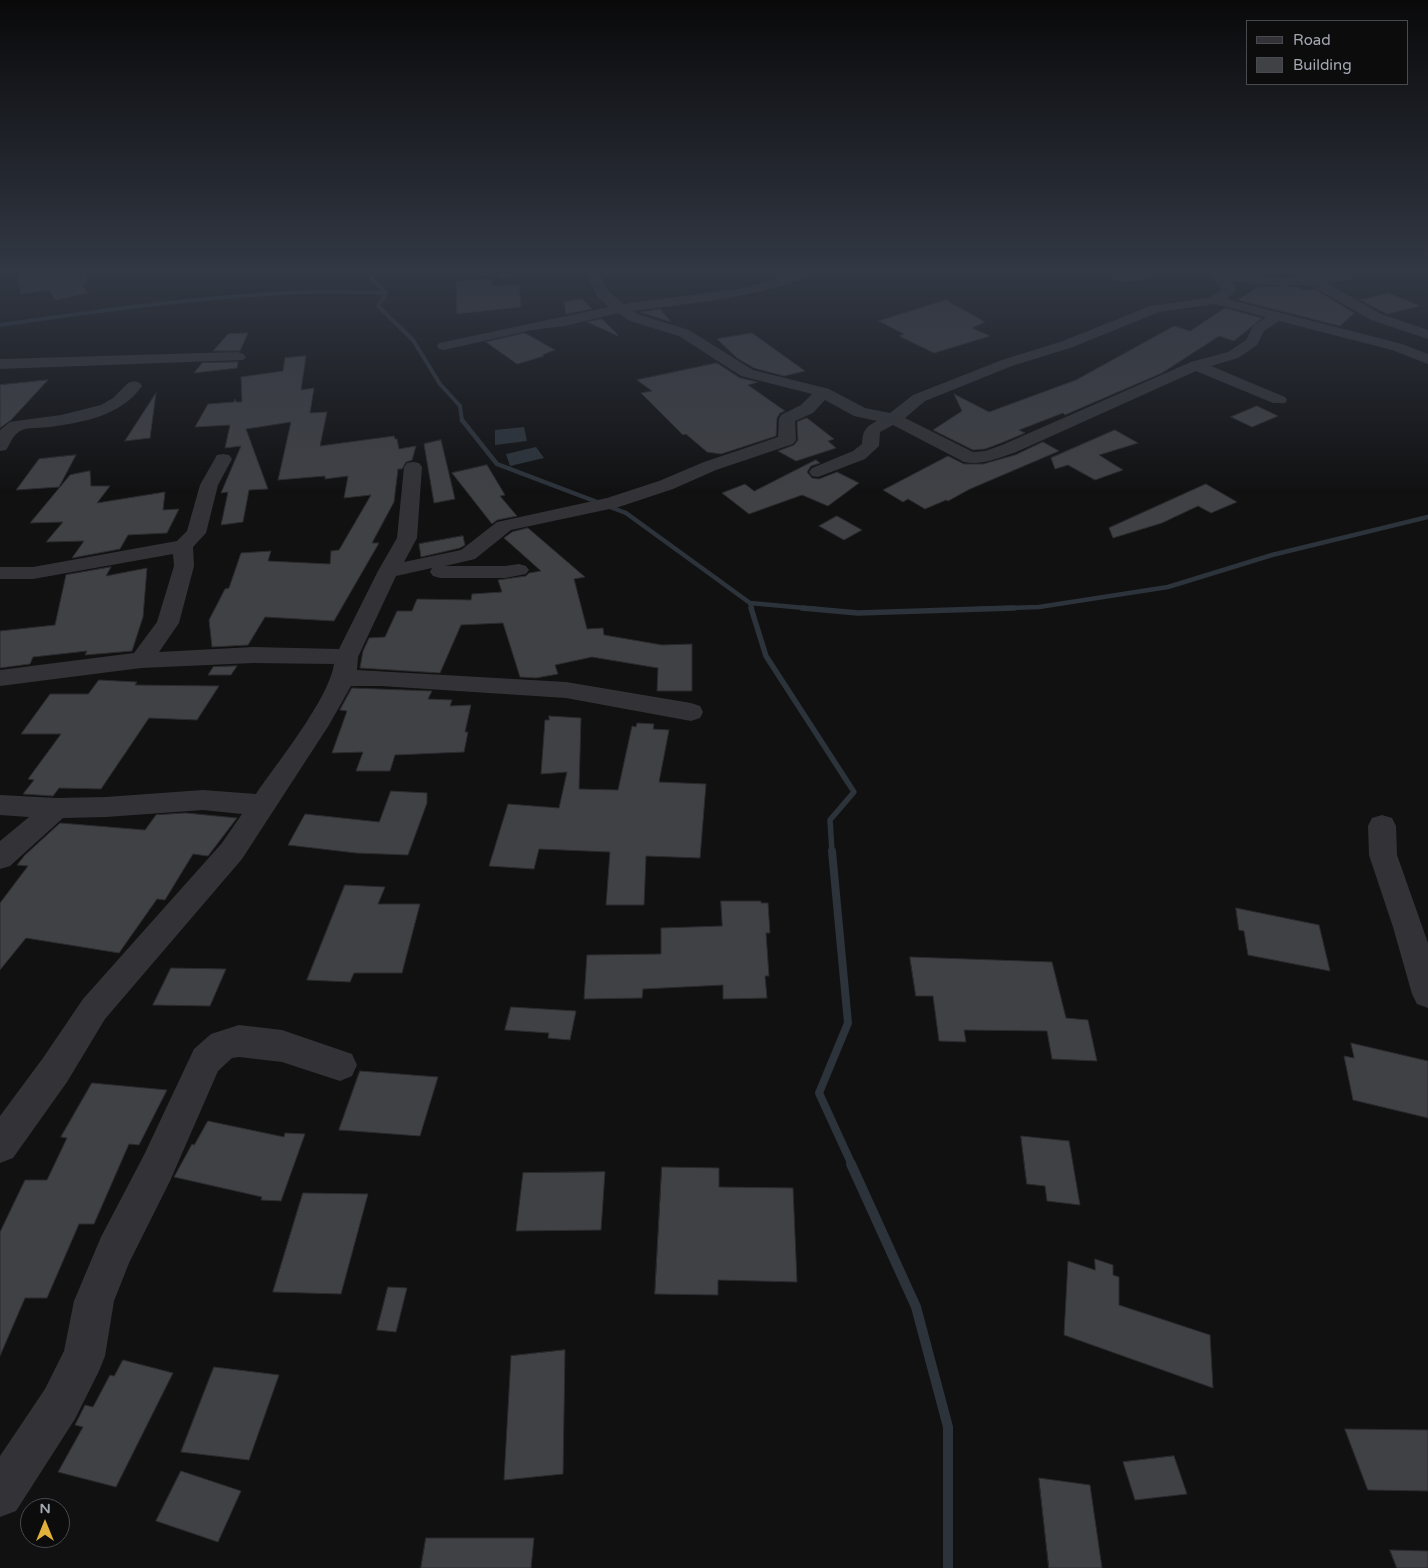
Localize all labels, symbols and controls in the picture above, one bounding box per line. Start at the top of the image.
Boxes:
legend [1246,20,1408,85]
text: Road [1293,31,1331,49]
text: Building [1293,56,1352,74]
north arrow [20,1498,70,1548]
text: N [39,1500,51,1517]

